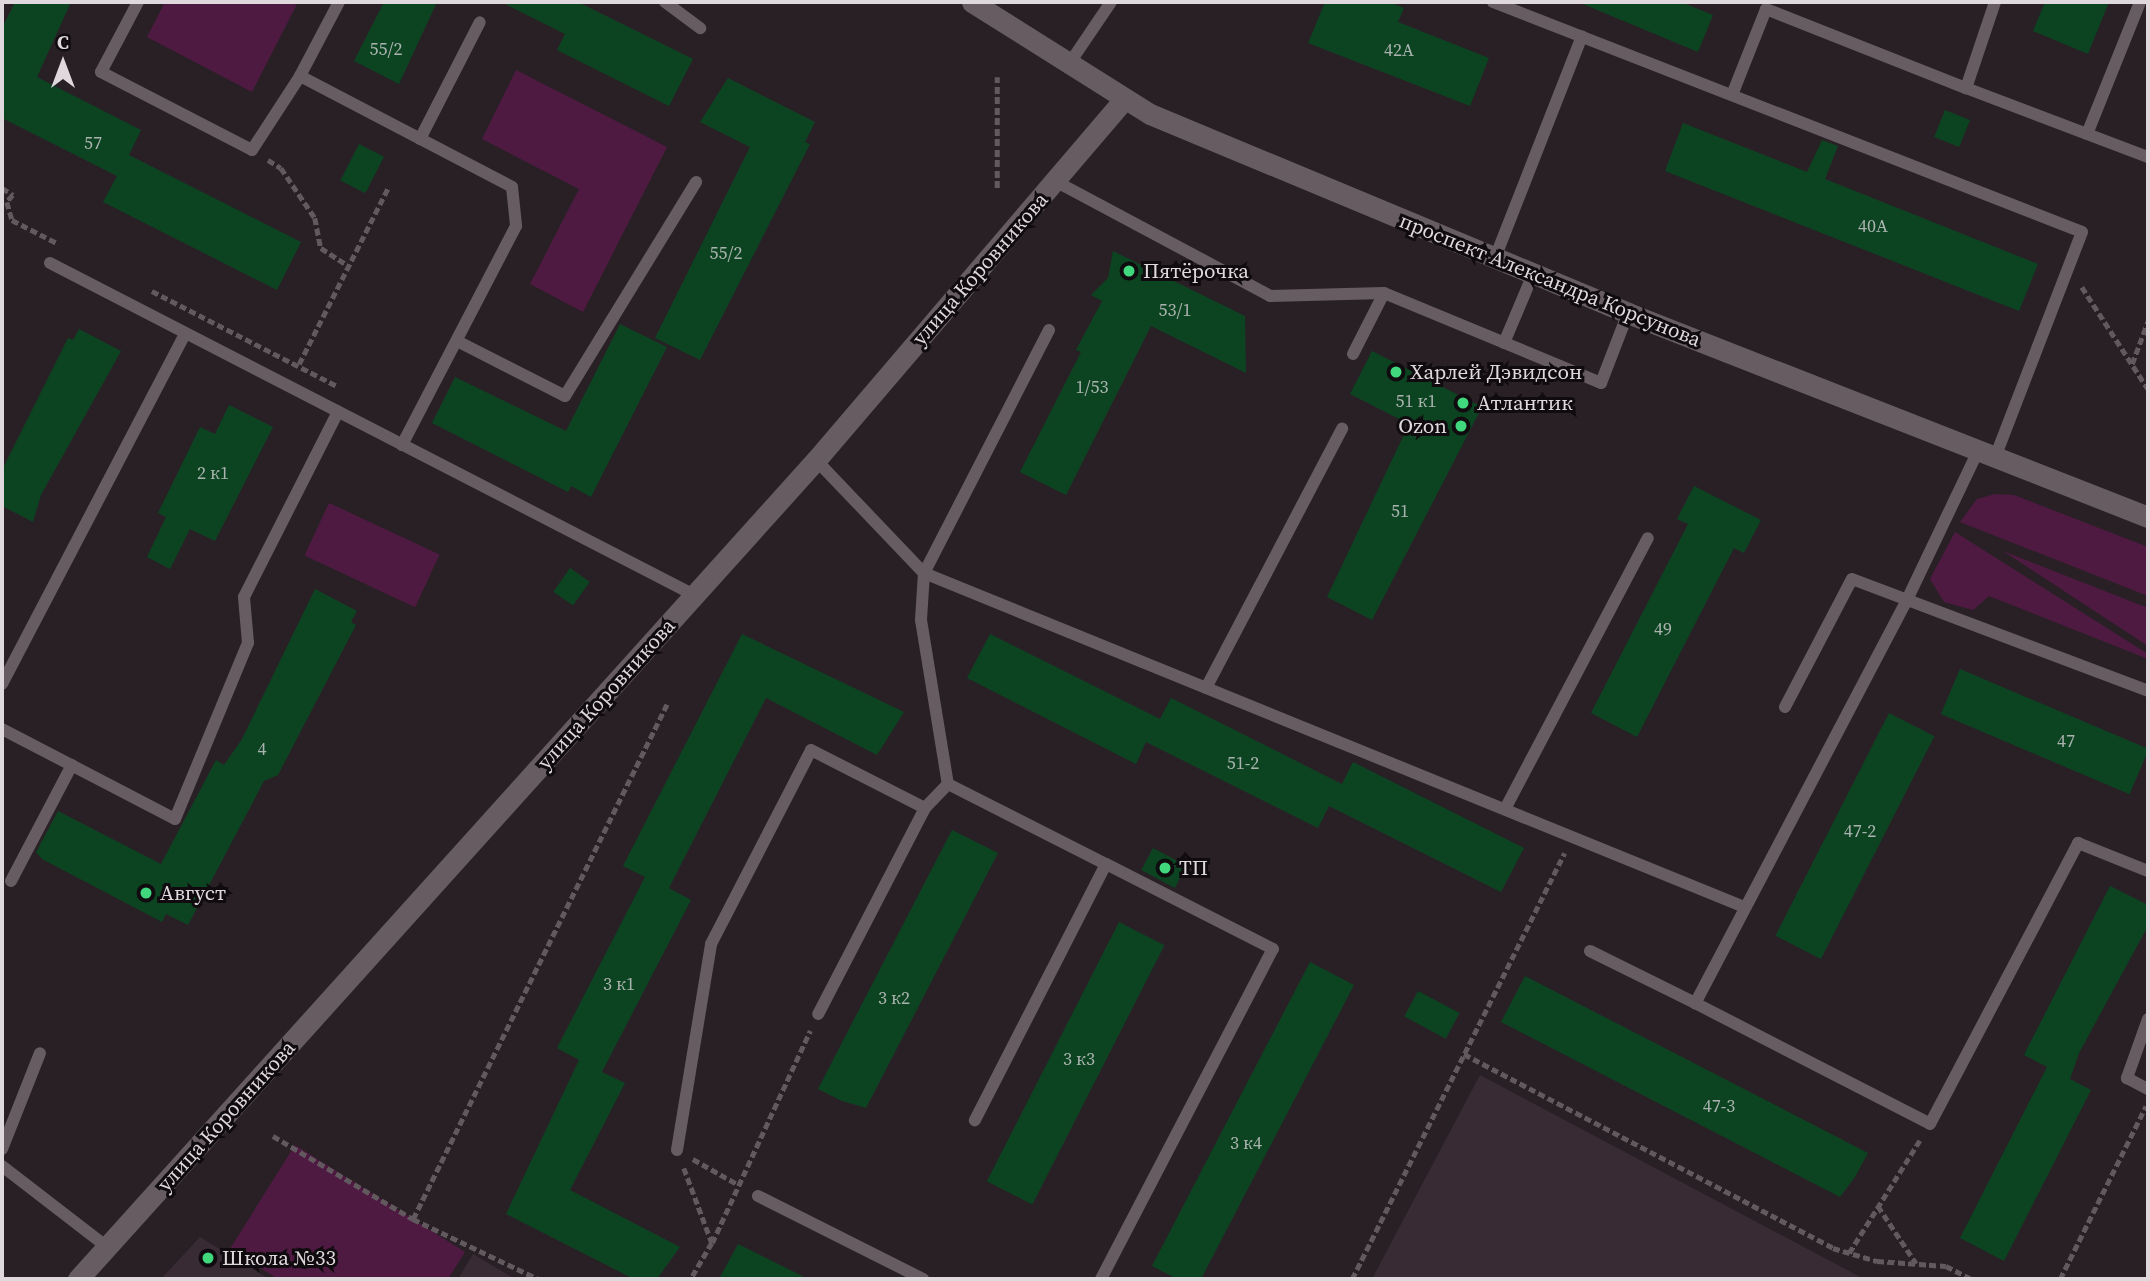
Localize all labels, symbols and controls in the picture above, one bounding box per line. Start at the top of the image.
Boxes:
north arrow [28,28,98,98]
text: С [57,29,69,55]
house number: 55/2 [370,38,402,60]
house number: 42А [1384,39,1414,61]
house number: 57 [84,132,102,154]
street label: улица Коровникова [907,187,1053,351]
street label: проспект Александра Корсунова [1396,208,1704,352]
house number: 40А [1858,215,1888,237]
house number: 55/2 [710,242,742,264]
place label: Пятёрочка [1143,258,1249,284]
marker: Пятёрочка [1121,263,1137,279]
house number: 53/1 [1159,299,1191,321]
place label: Харлей Дэвидсон [1410,359,1582,385]
marker: Харлей Дэвидсон [1388,364,1404,380]
house number: 1/53 [1076,376,1108,398]
house number: 51 к1 [1395,390,1437,412]
place label: Атлантик [1477,390,1573,416]
marker: Атлантик [1455,395,1471,411]
place label: Ozon [1398,413,1447,439]
marker: Ozon [1453,418,1469,434]
house number: 2 к1 [197,462,229,484]
house number: 51 [1391,500,1409,522]
street label: улица Коровникова [532,613,680,775]
house number: 49 [1654,618,1672,640]
house number: 47 [2057,730,2075,752]
house number: 4 [258,738,266,760]
house number: 51-2 [1227,752,1259,774]
house number: 47-2 [1844,820,1876,842]
place label: ТП [1179,855,1208,881]
marker: ТП [1157,860,1173,876]
place label: Август [160,880,226,906]
marker: Август [138,885,154,901]
house number: 3 к1 [603,973,635,995]
house number: 3 к2 [878,987,910,1009]
street label: улица Коровникова [152,1035,300,1197]
house number: 3 к3 [1063,1048,1095,1070]
house number: 47-3 [1703,1095,1735,1117]
house number: 3 к4 [1230,1132,1262,1154]
place label: Школа №33 [222,1245,336,1271]
marker: Школа №33 [200,1250,216,1266]

